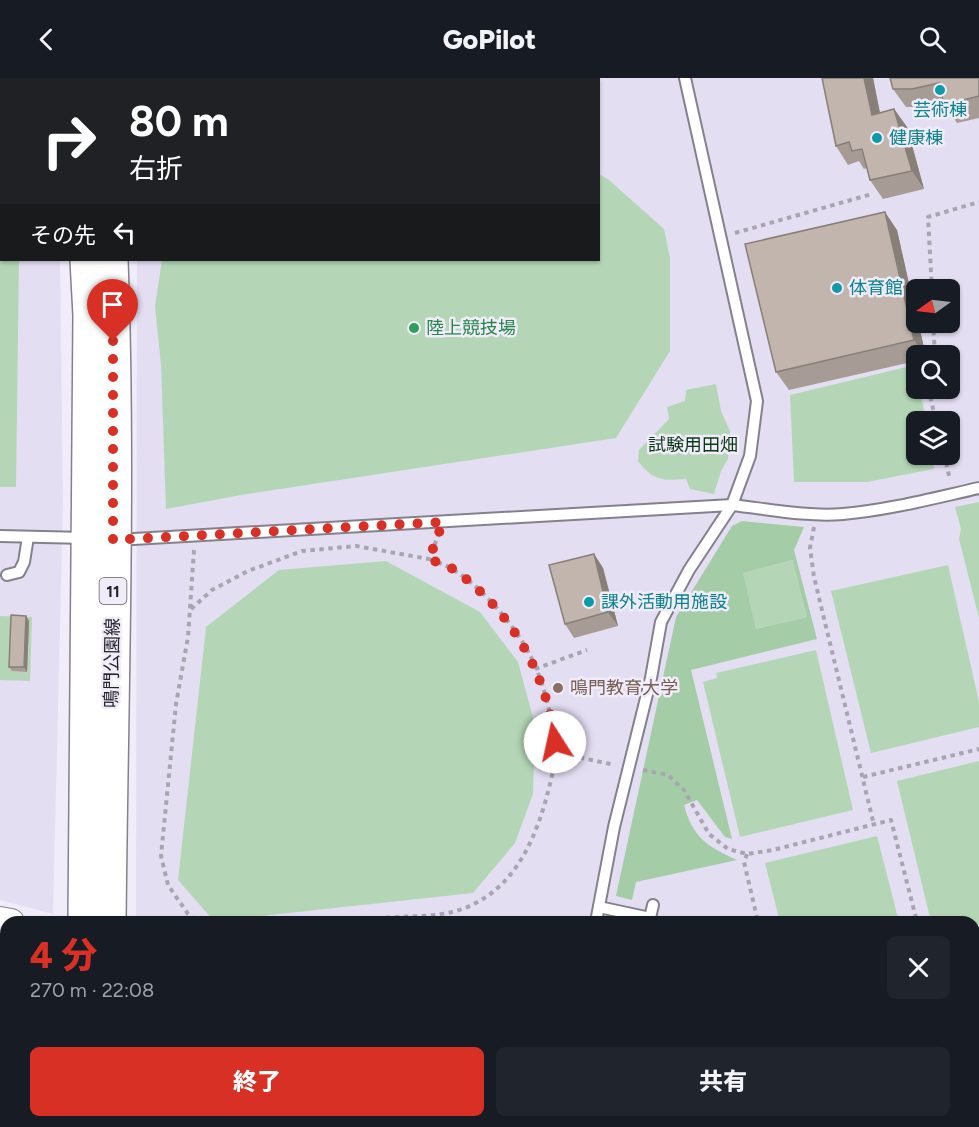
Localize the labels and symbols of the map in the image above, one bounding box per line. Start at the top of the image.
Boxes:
marker: 芸術棟 [933,83,947,97]
place label: 芸術棟 [913,99,967,121]
place label: 健康棟 [889,127,943,149]
marker: 健康棟 [870,131,884,145]
place label: 体育館 [849,277,903,299]
pin [87,279,138,341]
north arrow [906,279,960,333]
marker: 体育館 [830,281,844,295]
place label: 陸上競技場 [426,317,516,339]
marker: 陸上競技場 [407,321,421,335]
park label: 試験用田畑 [648,434,738,456]
road number: 11 [100,578,126,604]
place label: 課外活動用施設 [601,591,727,613]
marker: 課外活動用施設 [582,595,596,609]
street label: 鳴門公園線 [100,618,124,708]
place label: 鳴門教育大学 [570,677,678,699]
marker: 鳴門教育大学 [551,681,565,695]
position arrow [523,710,587,774]

